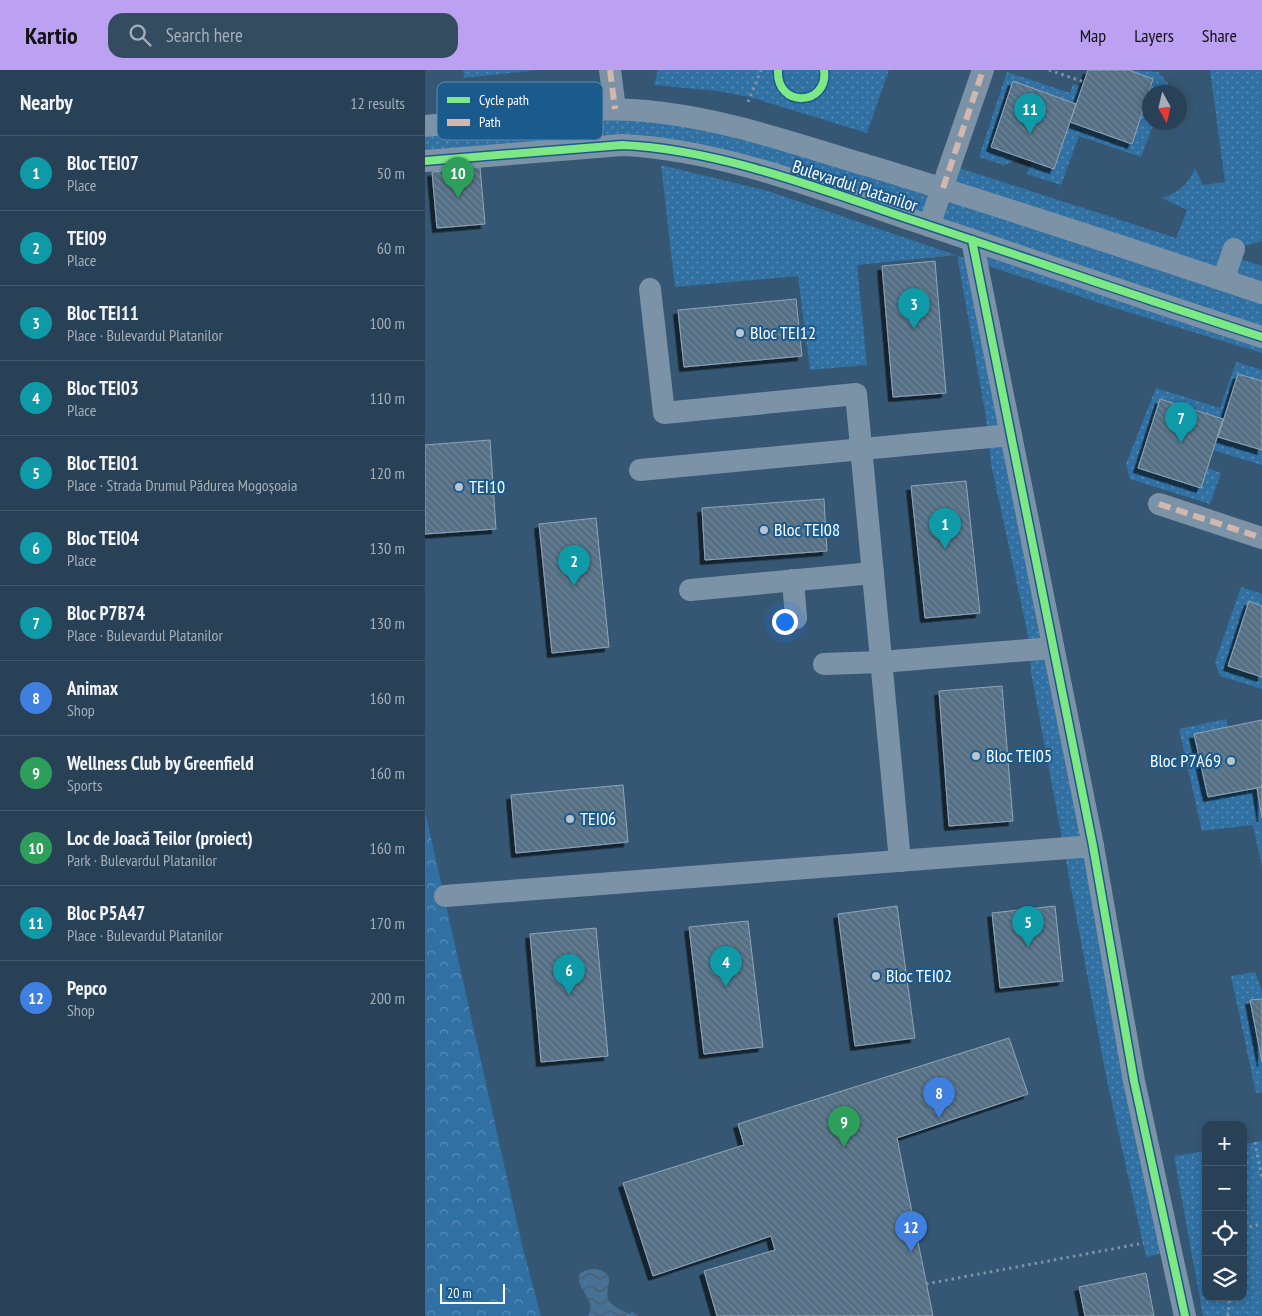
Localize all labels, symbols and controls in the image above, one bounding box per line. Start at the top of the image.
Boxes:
search box [108,13,458,58]
text: Kartio [25,20,78,51]
icon: search [126,21,154,49]
text: Search here [166,23,243,47]
text: Map [1080,24,1106,47]
text: Layers [1134,24,1174,47]
text: Share [1202,24,1237,47]
legend [437,82,603,140]
north arrow [1142,85,1187,130]
text: Nearby [20,89,73,116]
text: Cycle path [479,91,529,109]
text: 12 results [350,93,405,113]
pin: 11 [1014,93,1046,134]
text: Path [479,113,501,131]
text: Bloc TEI07 [67,151,139,175]
street label: Bulevardul Platanilor [789,154,921,217]
pin: 10 [442,157,474,198]
text: 1 [32,163,40,183]
text: 50 m [377,163,405,183]
text: Place [67,175,96,195]
text: TEI09 [67,226,107,250]
text: 2 [32,238,40,258]
text: 60 m [377,238,405,258]
text: Place [67,250,96,270]
pin: 3 [898,288,930,329]
text: Bloc TEI11 [67,301,139,325]
text: 3 [32,313,40,333]
text: 100 m [370,313,405,333]
place label: Bloc TEI12 [750,321,816,344]
text: Place · Bulevardul Platanilor [67,325,223,345]
marker: Bloc TEI12 [734,327,746,339]
text: Bloc TEI03 [67,376,139,400]
text: 4 [32,388,40,408]
text: 110 m [370,388,405,408]
text: Place [67,400,96,420]
pin: 7 [1165,402,1197,443]
text: Bloc TEI01 [67,451,139,475]
text: 5 [32,463,40,483]
text: 120 m [370,463,405,483]
text: Place · Strada Drumul Pădurea Mogoșoaia [67,475,297,495]
place label: TEI10 [469,475,505,498]
marker: TEI10 [453,481,465,493]
pin: 1 [929,508,961,549]
place label: Bloc TEI08 [774,518,840,541]
marker: Bloc TEI08 [758,524,770,536]
text: Bloc TEI04 [67,526,139,550]
text: 6 [32,538,40,558]
text: 130 m [370,538,405,558]
pin: 2 [558,545,590,586]
text: Place [67,550,96,570]
text: Bloc P7B74 [67,601,145,625]
your location [772,609,798,635]
text: 7 [32,613,40,633]
text: 130 m [370,613,405,633]
text: Place · Bulevardul Platanilor [67,625,223,645]
text: Animax [67,676,118,700]
text: 8 [32,688,40,708]
text: 160 m [370,688,405,708]
text: Shop [67,700,95,720]
place label: Bloc TEI05 [986,744,1052,767]
place label: Bloc P7A69 [1150,749,1221,772]
marker: Bloc TEI05 [970,750,982,762]
text: Wellness Club by Greenfield [67,751,254,775]
marker: Bloc P7A69 [1225,755,1237,767]
text: 9 [32,763,40,783]
text: 160 m [370,763,405,783]
text: Sports [67,775,102,795]
place label: TEI06 [580,807,616,830]
marker: TEI06 [564,813,576,825]
text: Loc de Joacă Teilor (proiect) [67,826,253,850]
text: 10 [28,838,44,858]
text: 160 m [370,838,405,858]
text: Park · Bulevardul Platanilor [67,850,217,870]
text: Bloc P5A47 [67,901,145,925]
pin: 5 [1012,906,1044,947]
text: 11 [28,913,44,933]
text: 170 m [370,913,405,933]
text: Place · Bulevardul Platanilor [67,925,223,945]
pin: 4 [710,946,742,987]
pin: 6 [553,954,585,995]
place label: Bloc TEI02 [886,964,952,987]
marker: Bloc TEI02 [870,970,882,982]
text: Pepco [67,976,107,1000]
text: 12 [28,988,44,1008]
text: 200 m [370,988,405,1008]
text: Shop [67,1000,95,1020]
pin: 8 [923,1077,955,1118]
pin: 9 [828,1106,860,1147]
map controls [1202,1121,1247,1301]
button: + [1202,1121,1247,1166]
button: − [1202,1166,1247,1211]
pin: 12 [895,1211,927,1252]
button: locate [1202,1211,1247,1256]
button: layers [1202,1256,1247,1301]
scale bar [440,1281,505,1304]
text: 20 m [447,1284,472,1302]

